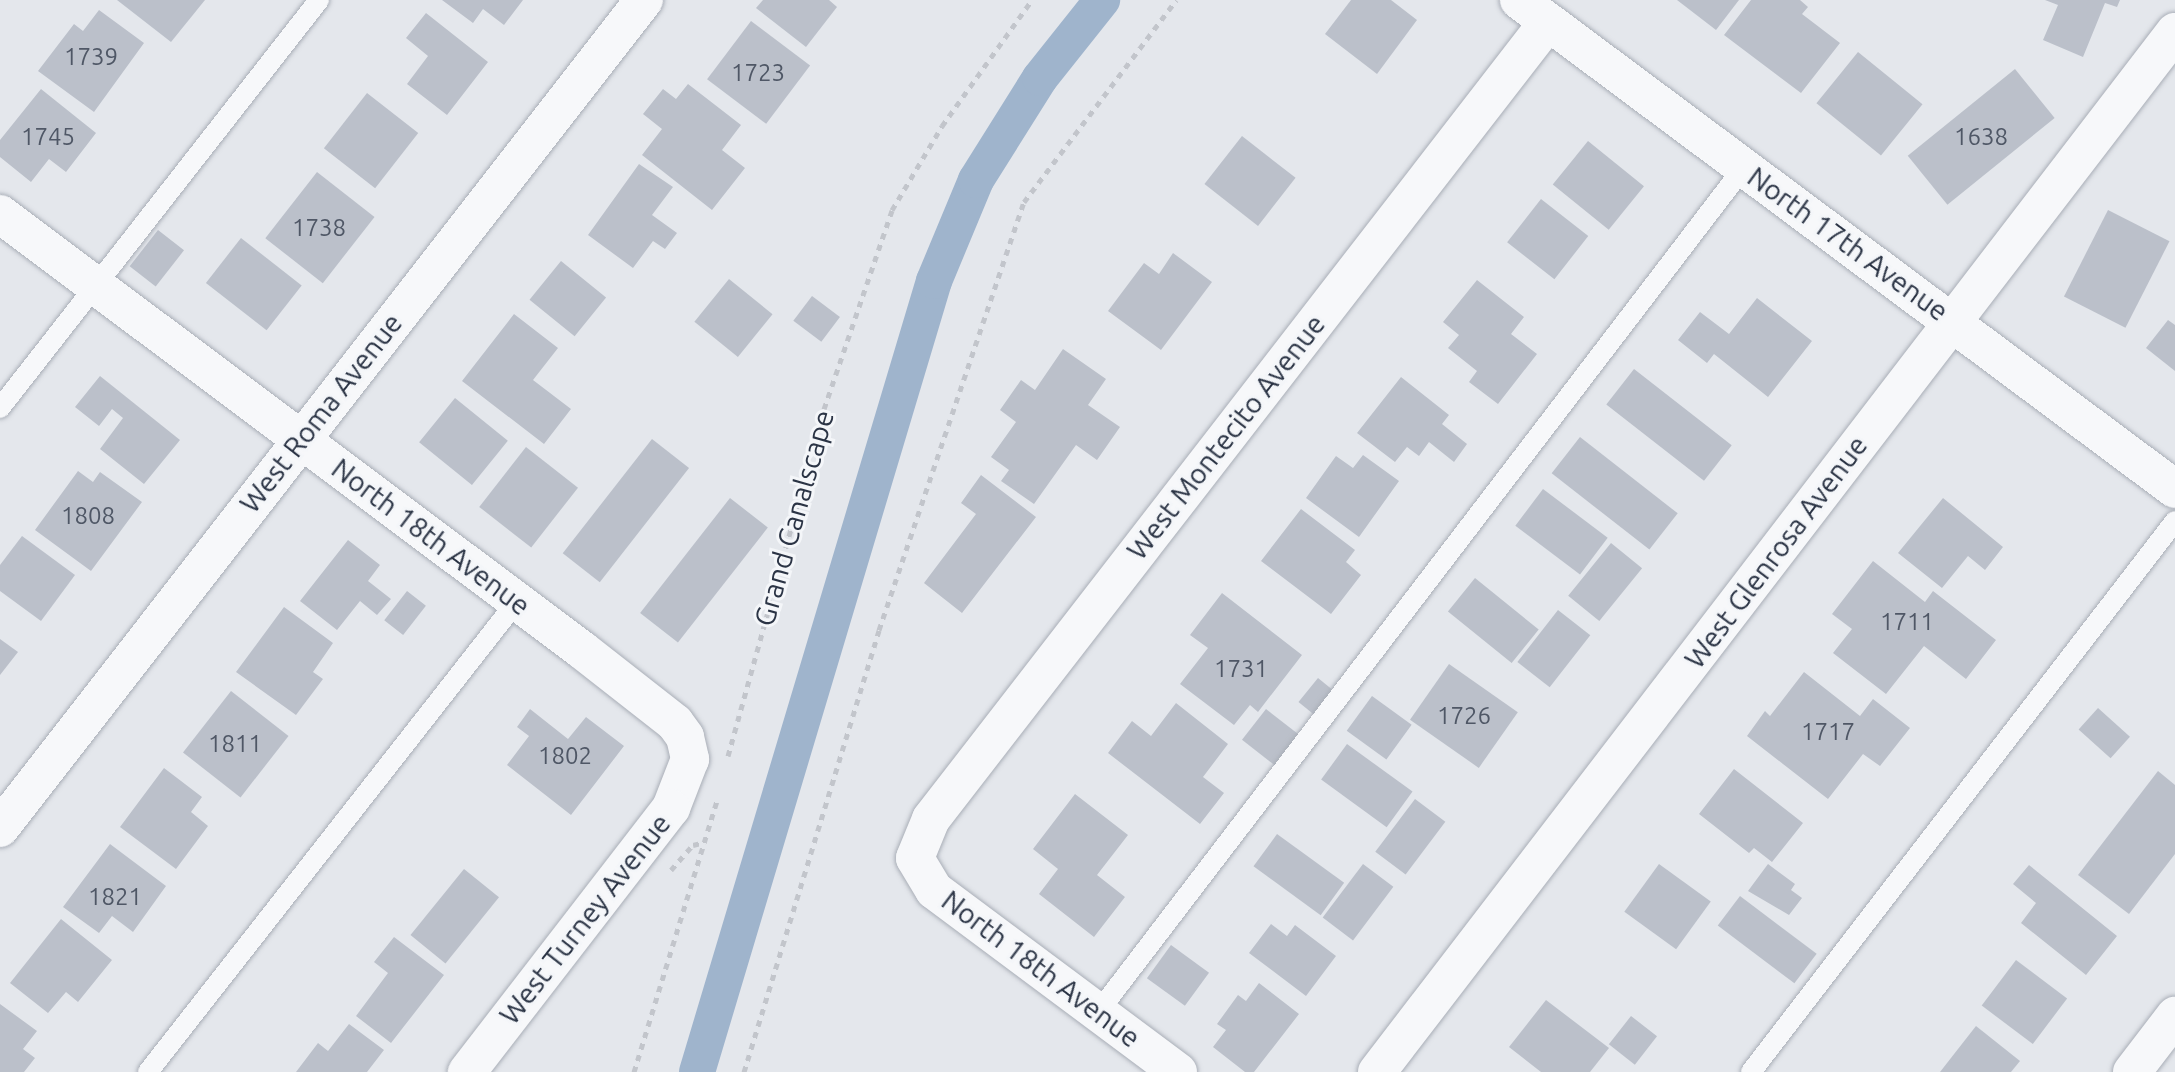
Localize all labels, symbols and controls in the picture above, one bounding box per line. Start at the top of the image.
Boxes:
house number: 1739 [64,43,118,71]
house number: 1723 [731,59,785,87]
house number: 1745 [21,123,75,151]
house number: 1638 [1954,123,2008,151]
street label: North 17th Avenue [1741,160,1955,328]
house number: 1738 [292,214,346,242]
street label: West Roma Avenue [233,307,409,519]
street label: West Montecito Avenue [1120,308,1332,566]
street label: Grand Canalscape [747,406,841,630]
street label: West Glenrosa Avenue [1678,429,1874,675]
street label: North 18th Avenue [325,451,537,623]
house number: 1808 [61,502,115,530]
house number: 1711 [1880,608,1934,636]
house number: 1731 [1214,655,1268,683]
house number: 1726 [1437,702,1491,730]
house number: 1717 [1801,718,1855,746]
house number: 1811 [208,730,262,758]
house number: 1802 [538,742,592,770]
street label: West Turney Avenue [492,807,678,1031]
house number: 1821 [88,883,142,911]
street label: North 18th Avenue [935,883,1147,1055]

